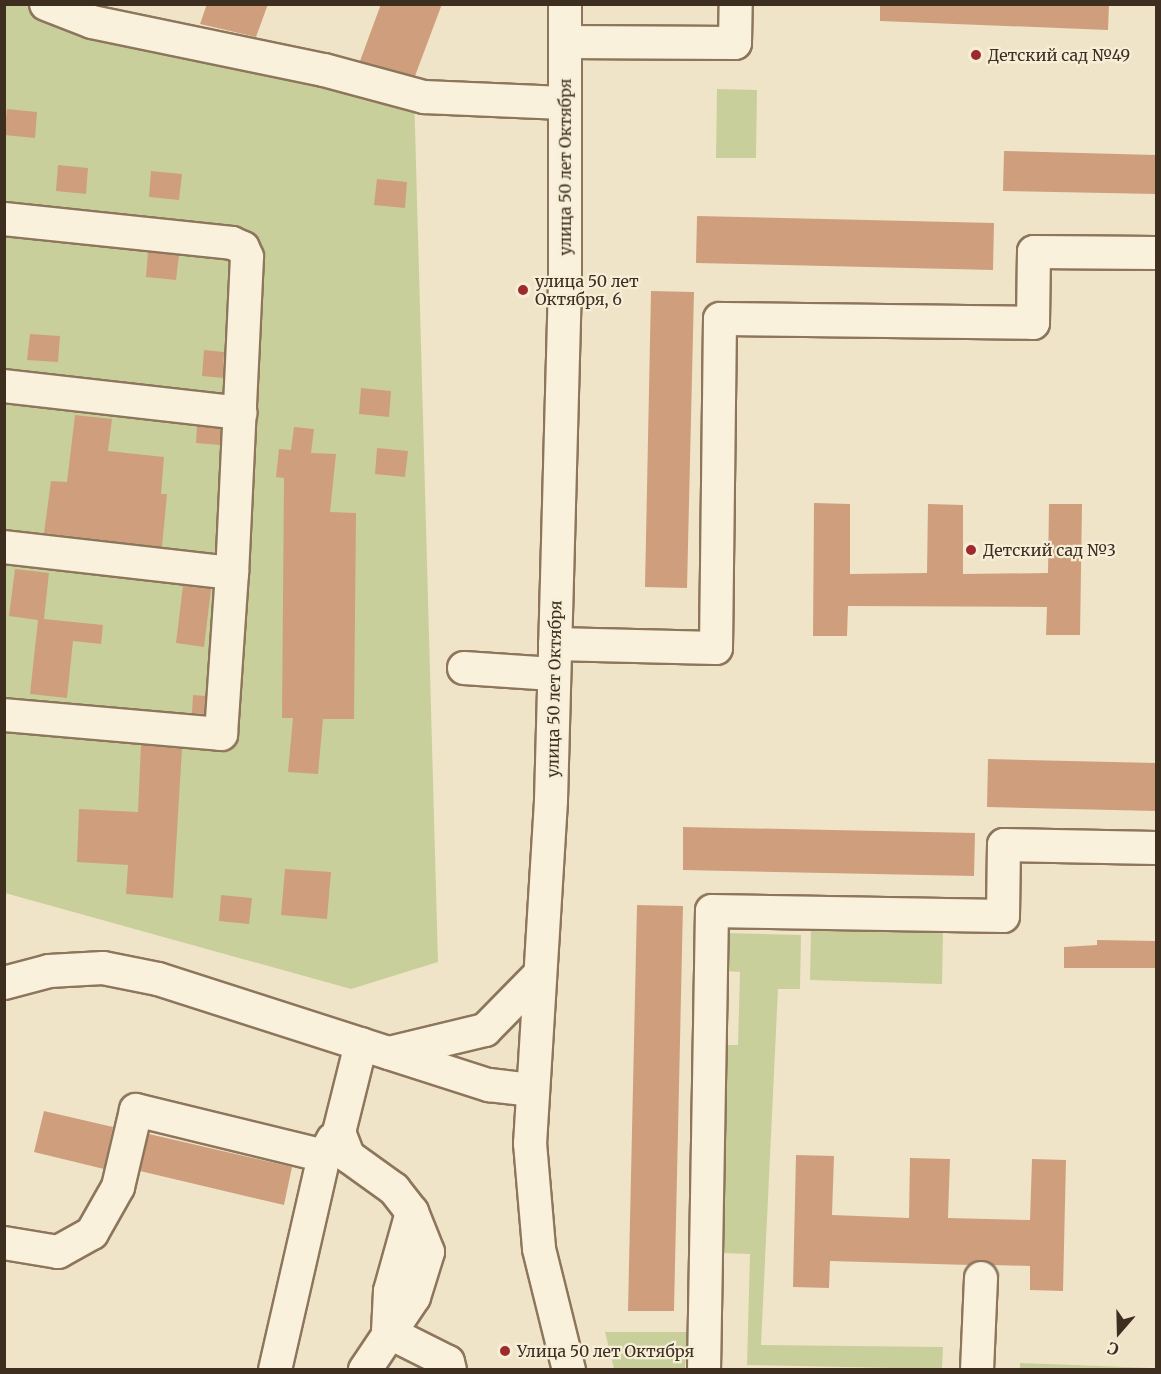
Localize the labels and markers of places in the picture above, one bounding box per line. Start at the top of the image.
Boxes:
place label: Детский сад №49 [988,45,1130,65]
marker: Детский сад №49 [969,48,983,62]
place label: улица 50 лет Октября, 6 [535,271,639,309]
marker: улица 50 лет Октября, 6 [516,283,530,297]
place label: Детский сад №3 [983,540,1116,560]
marker: Детский сад №3 [964,543,978,557]
place label: Улица 50 лет Октября [517,1341,694,1361]
marker: Улица 50 лет Октября [498,1344,512,1358]

